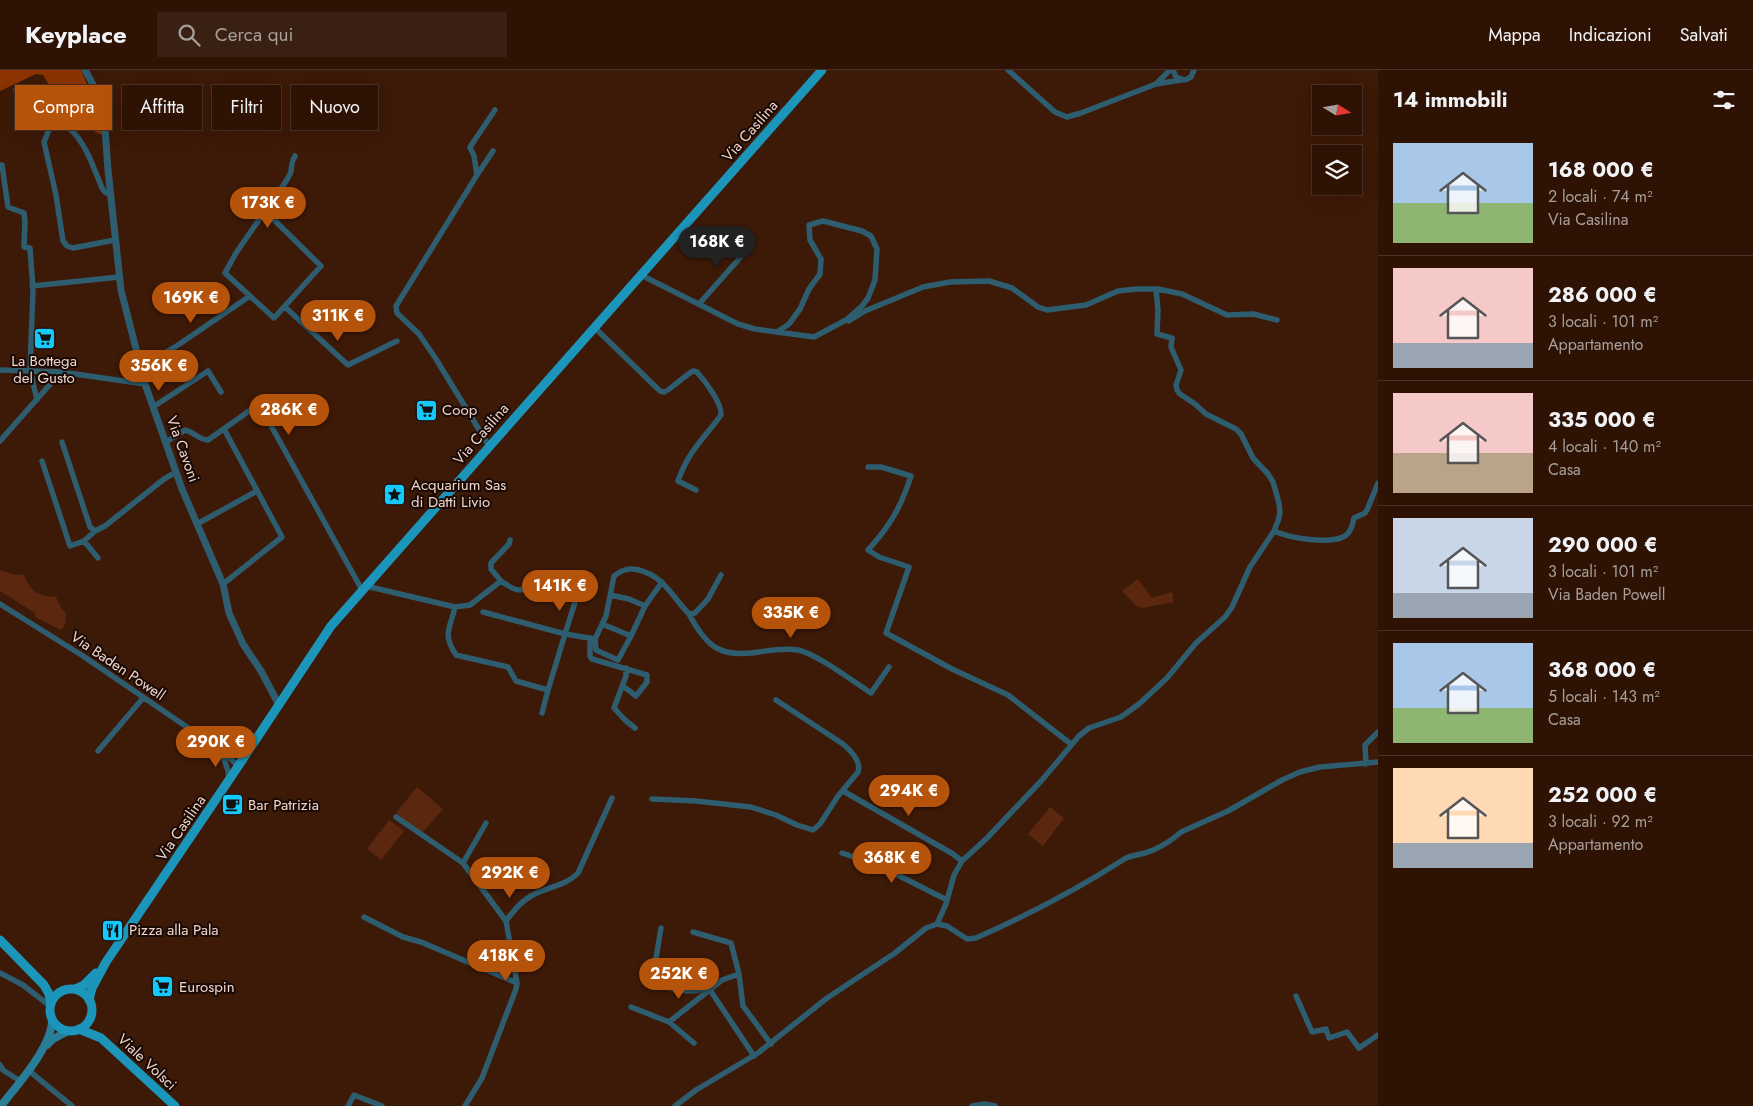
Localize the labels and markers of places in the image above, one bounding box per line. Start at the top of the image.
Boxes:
pin: 173K € [227,186,309,229]
pin: 168K € [676,226,758,268]
pin: 169K € [150,282,232,324]
pin: 311K € [297,300,379,342]
supermarket icon: La Bottega del Gusto [32,326,56,350]
place label: La Bottega del Gusto [11,350,77,389]
pin: 356K € [118,350,200,392]
pin: 286K € [248,394,330,436]
supermarket icon: Coop [414,398,438,422]
place label: Coop [442,399,478,421]
place label: Acquarium Sas di Datti Livio [411,474,506,513]
place icon: Acquarium Sas di Datti Livio [383,482,407,506]
pin: 141K € [519,570,601,612]
pin: 335K € [750,596,832,639]
pin: 290K € [175,726,257,768]
pin: 294K € [868,774,950,817]
cafe icon: Bar Patrizia [220,793,244,817]
place label: Bar Patrizia [248,794,319,816]
pin: 368K € [851,842,933,884]
pin: 292K € [469,856,551,899]
restaurant icon: Pizza alla Pala [101,918,125,942]
place label: Pizza alla Pala [129,919,219,941]
pin: 418K € [465,940,547,982]
pin: 252K € [638,958,720,1000]
supermarket icon: Eurospin [151,975,175,999]
place label: Eurospin [179,976,235,998]

